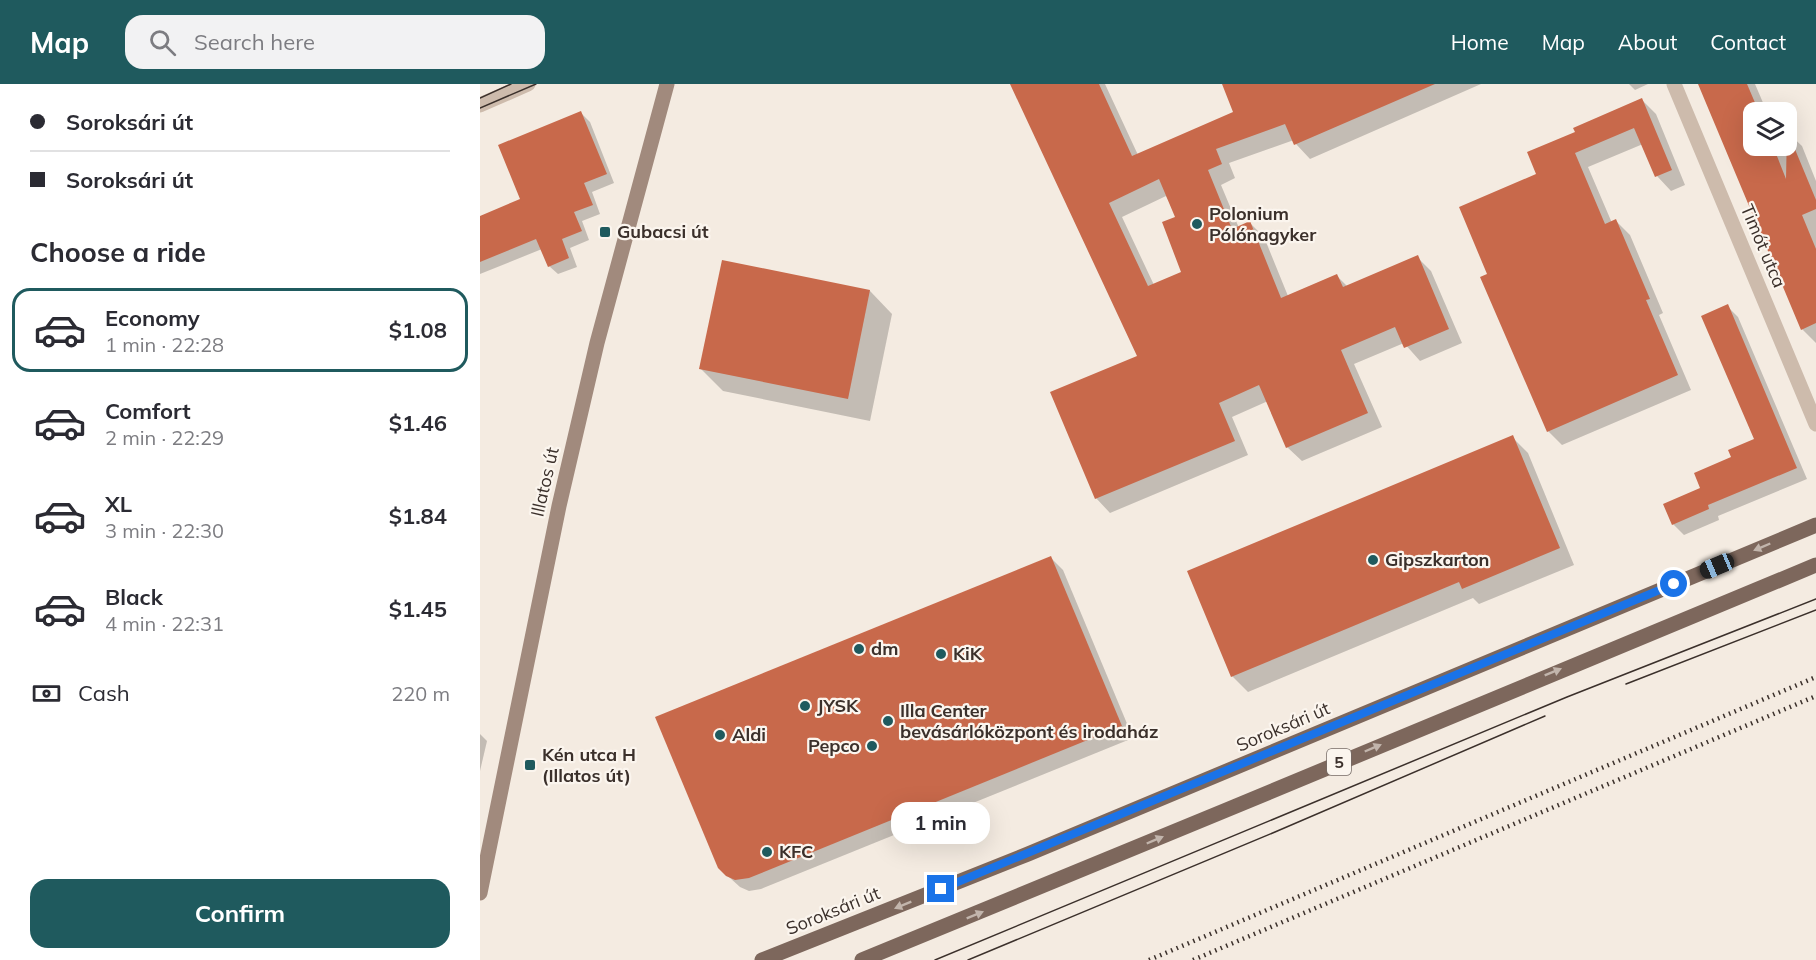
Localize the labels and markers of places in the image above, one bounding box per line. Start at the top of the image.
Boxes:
place label: Polonium Pólónagyker [1209,202,1317,246]
marker: Polonium Pólónagyker [1190,217,1204,231]
place label: Gubacsi út [617,220,709,243]
marker: Gubacsi út [598,225,612,239]
place label: Gipszkarton [1385,548,1489,571]
marker: Gipszkarton [1366,553,1380,567]
place label: dm [871,637,898,660]
marker: dm [852,642,866,656]
place label: KiK [953,642,983,665]
marker: KiK [934,647,948,661]
place label: JYSK [817,694,859,717]
marker: JYSK [798,699,812,713]
place label: Illa Center bevásárlóközpont és irodaház [900,699,1159,743]
marker: Illa Center bevásárlóközpont és irodaház [881,714,895,728]
place label: Aldi [732,723,766,746]
marker: Aldi [713,728,727,742]
place label: Pepco [808,734,860,757]
marker: Pepco [865,739,879,753]
place label: Kén utca H (Illatos út) [542,743,636,787]
marker: Kén utca H (Illatos út) [523,758,537,772]
place label: KFC [779,840,813,863]
marker: KFC [760,845,774,859]

